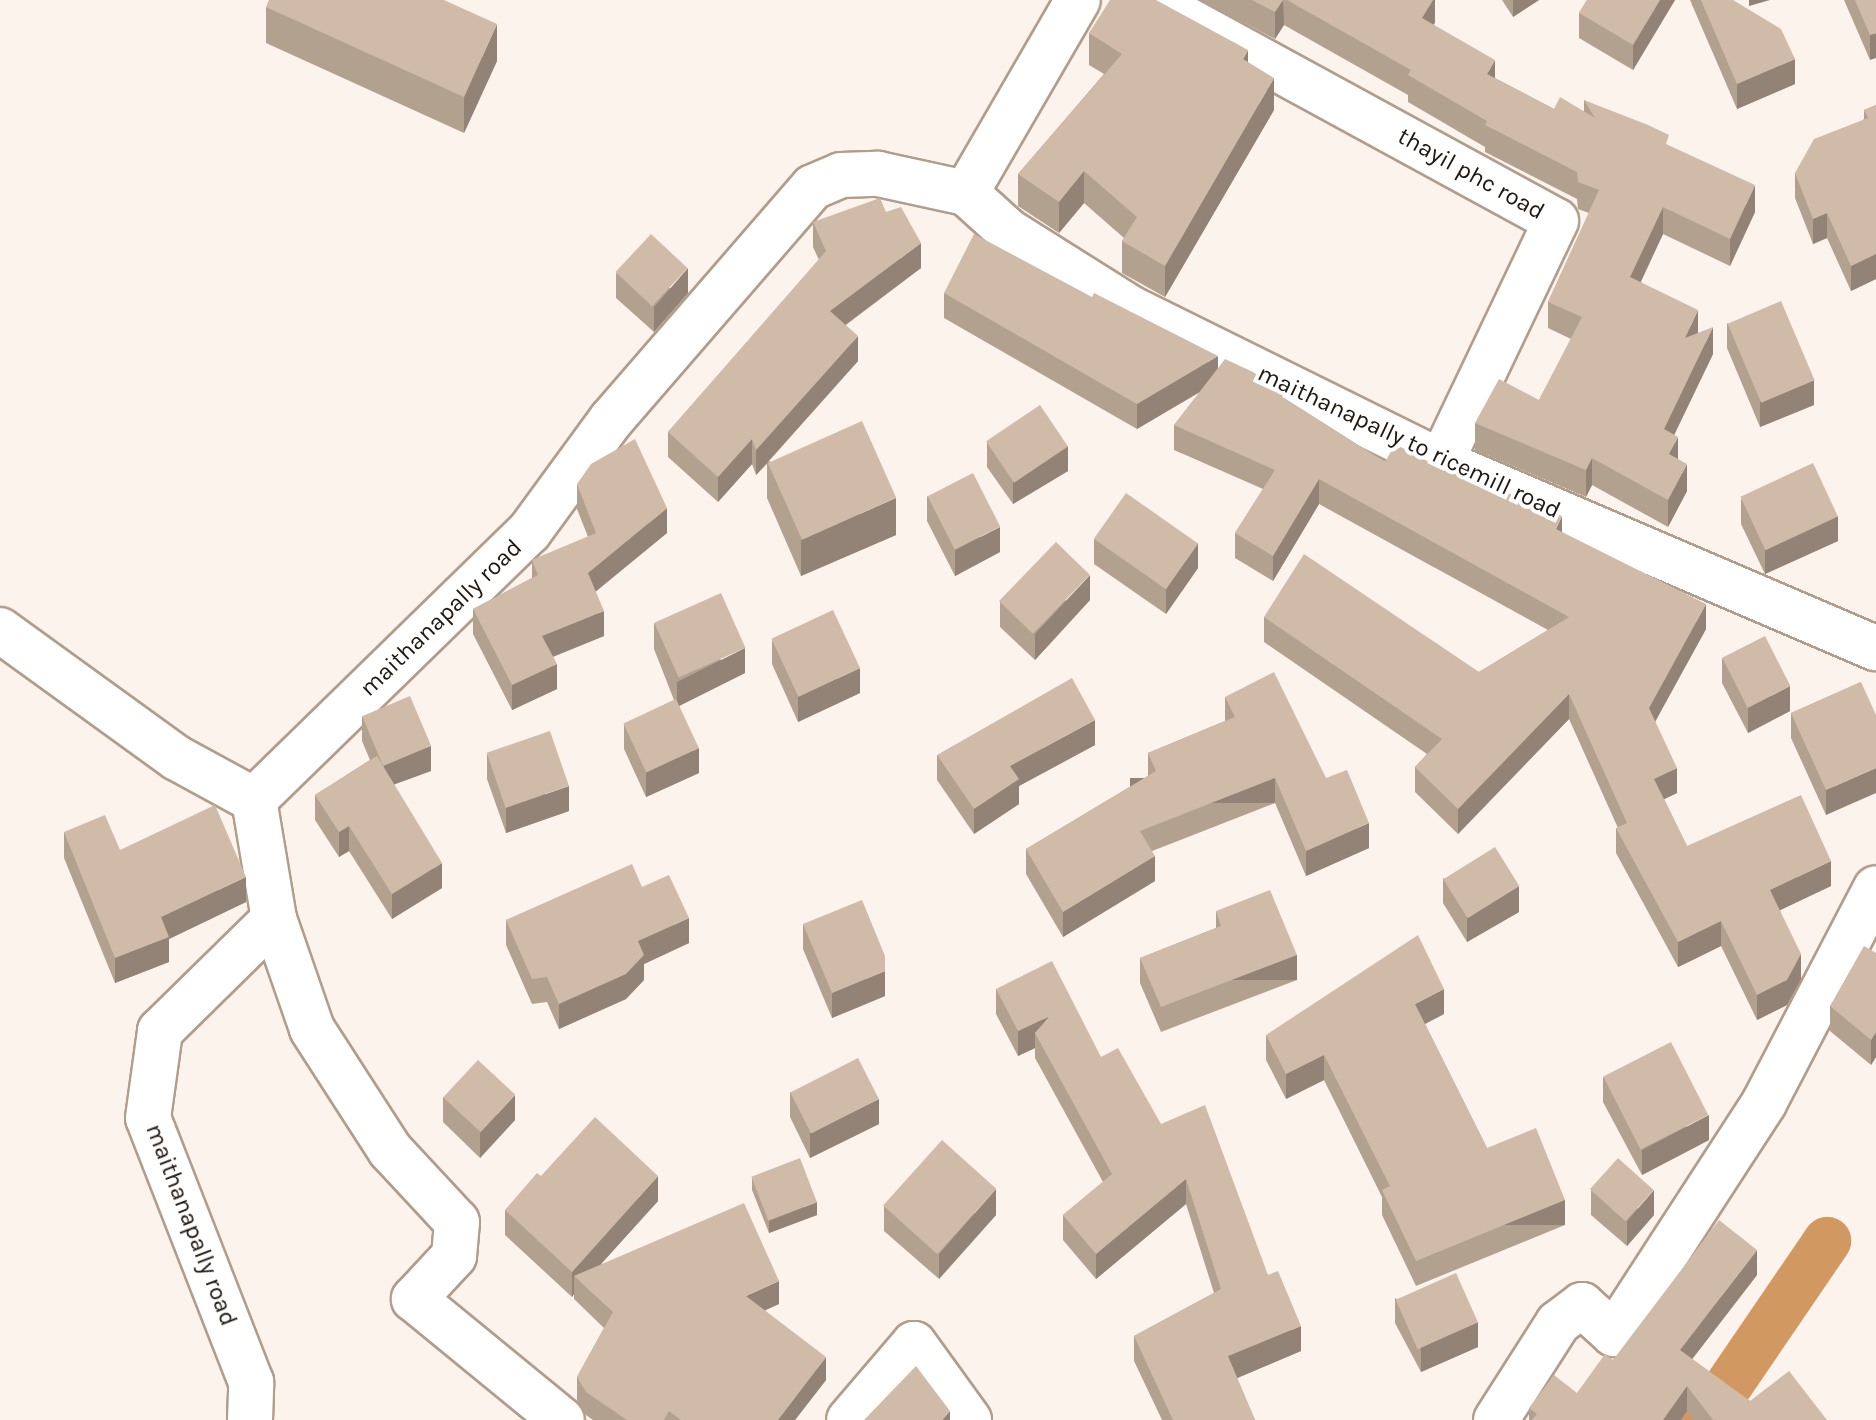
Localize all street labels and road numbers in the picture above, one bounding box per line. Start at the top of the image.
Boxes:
street label: thayil phc road [1393,122,1549,226]
street label: maithanapally to ricemill road [1253,359,1565,525]
street label: maithanapally road [354,533,528,703]
street label: maithanapally road [139,1120,243,1330]

